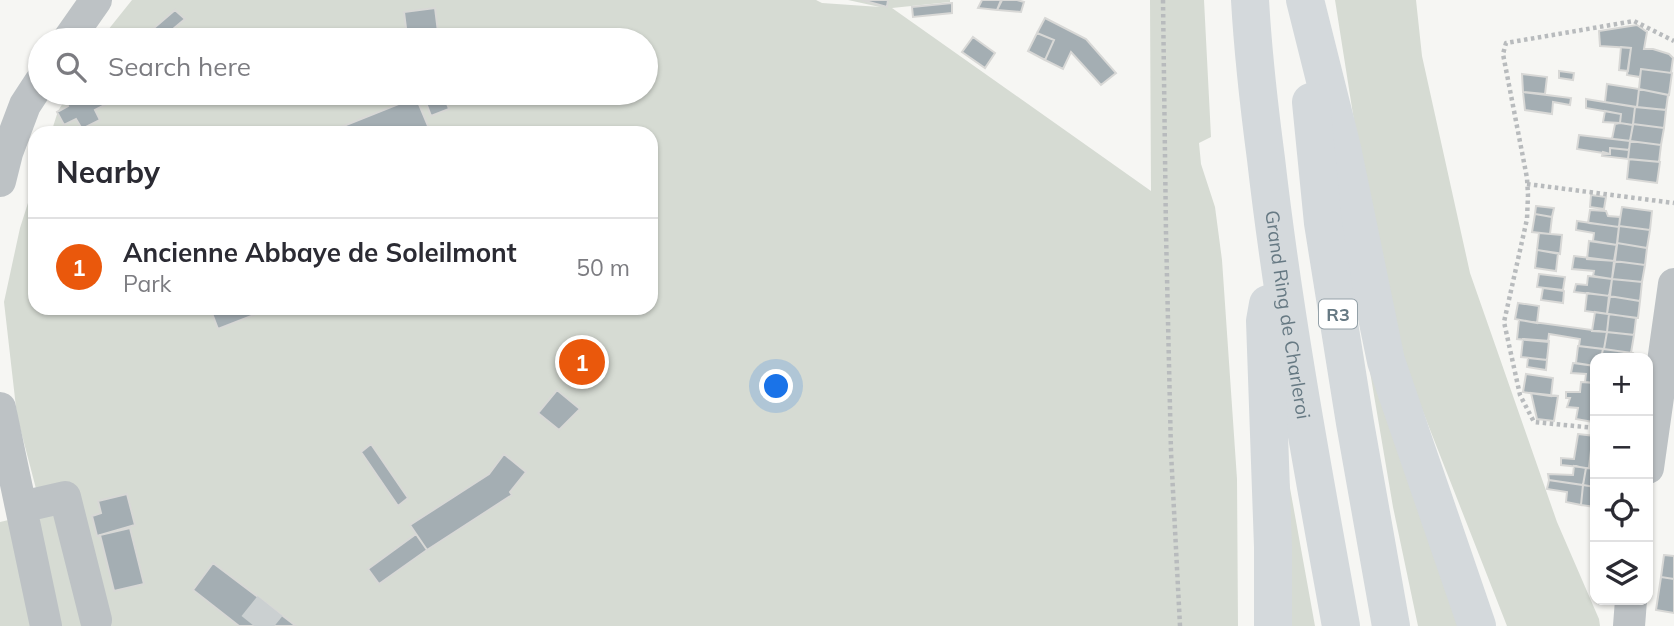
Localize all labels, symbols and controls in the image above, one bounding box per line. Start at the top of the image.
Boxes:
search box [28,28,658,105]
icon: search [52,48,90,86]
text: Search here [108,50,251,83]
text: Nearby [56,153,160,191]
street label: Grand Ring de Charleroi [1260,209,1316,421]
text: Ancienne Abbaye de Soleilmont [123,236,517,269]
text: 1 [72,253,86,282]
text: 50 m [576,253,630,282]
text: Park [123,269,171,298]
road number: R3 [1319,300,1357,328]
pin: 1 [559,336,605,388]
map controls [1590,353,1653,605]
button: + [1590,353,1653,416]
your location [759,369,793,403]
button: − [1590,416,1653,479]
button: locate [1590,479,1653,542]
button: layers [1590,542,1653,605]

